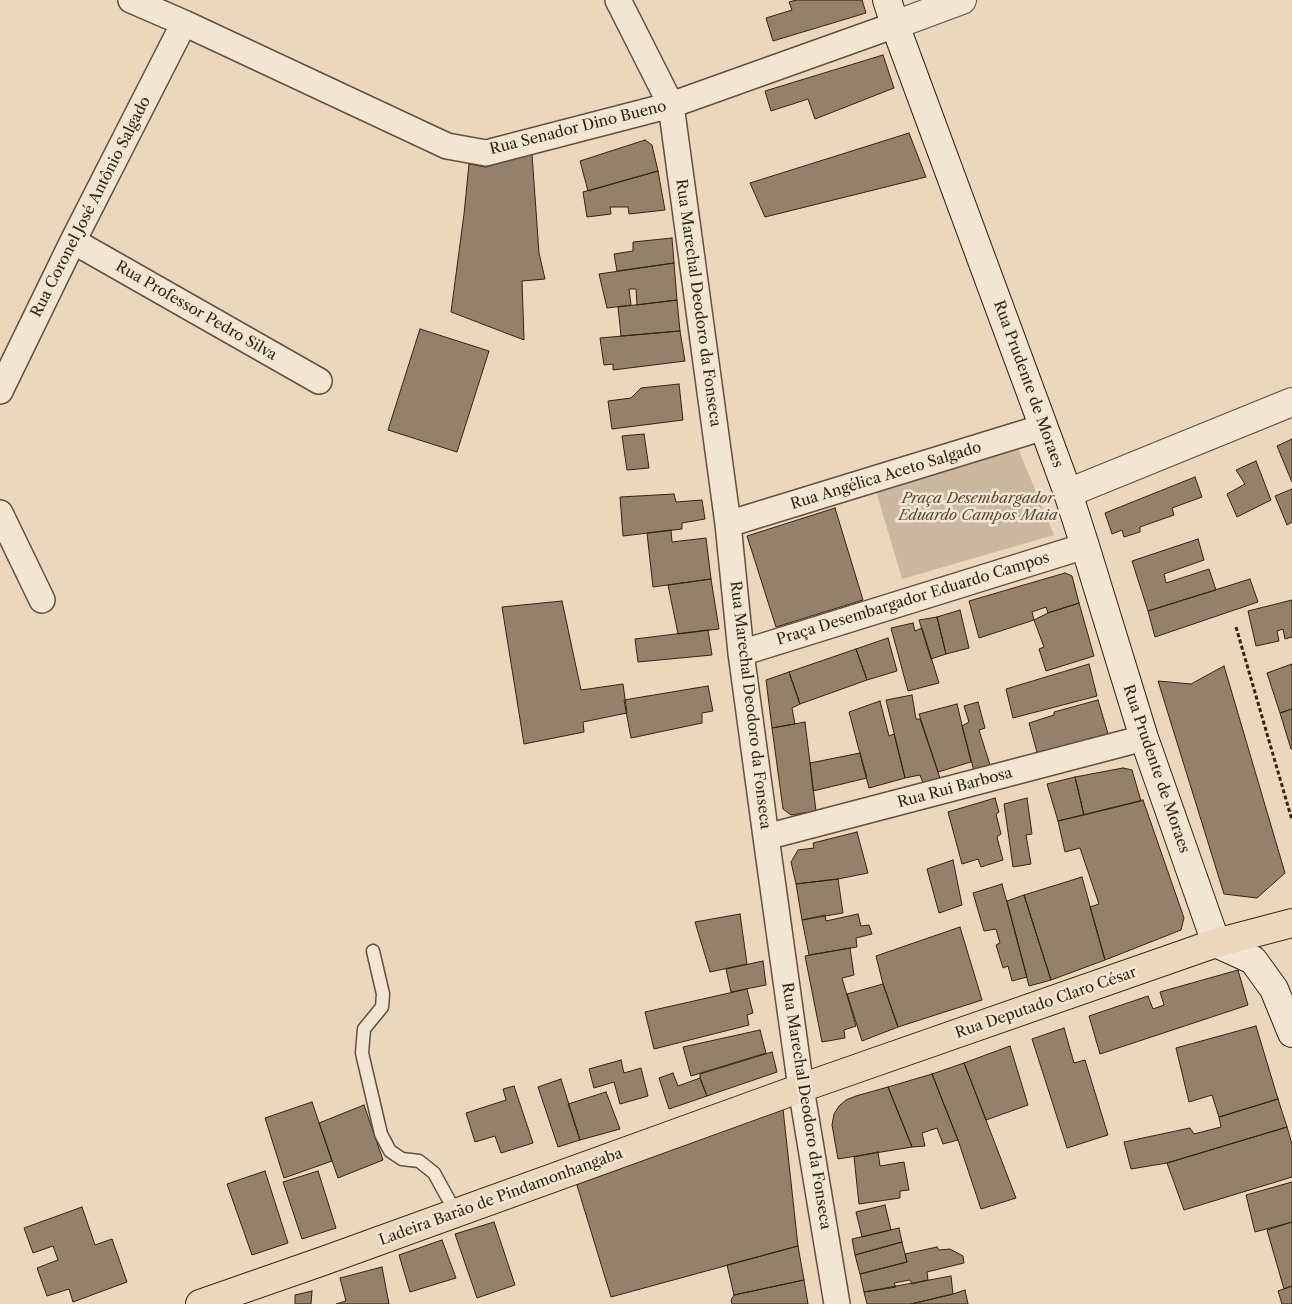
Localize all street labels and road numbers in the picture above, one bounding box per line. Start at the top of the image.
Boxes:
street label: Rua Coronel José Antônio Salgado [27,94,155,320]
street label: Rua Senador Dino Bueno [488,97,668,159]
street label: Rua Marechal Deodoro da Fonseca [672,178,724,428]
street label: Rua Professor Pedro Silva [112,257,280,365]
street label: Rua Prudente de Moraes [989,298,1067,470]
street label: Rua Angélica Aceto Salgado [788,438,984,514]
street label: Praça Desembargador Eduardo Campos [774,549,1052,649]
street label: Rua Marechal Deodoro da Fonseca [726,580,774,830]
street label: Rua Prudente de Moraes [1119,682,1193,856]
street label: Rua Rui Barbosa [896,764,1014,812]
street label: Rua Deputado Claro César [953,963,1139,1043]
street label: Rua Marechal Deodoro da Fonseca [778,981,834,1231]
street label: Ladeira Barão de Pindamonhangaba [377,1144,625,1250]

